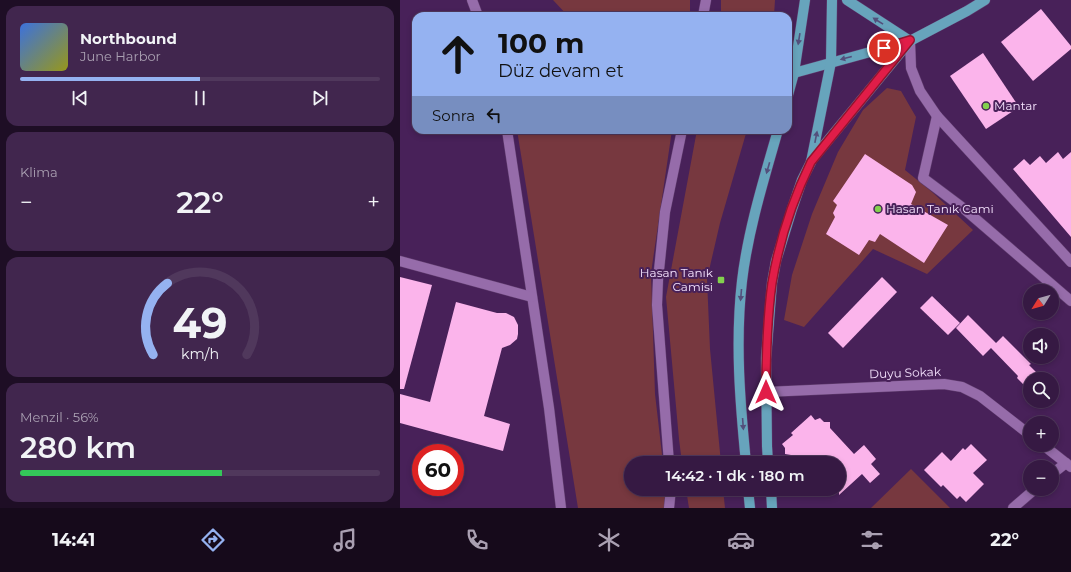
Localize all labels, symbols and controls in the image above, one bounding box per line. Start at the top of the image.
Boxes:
one-way arrow [873,17,883,25]
text: 100 m [498,26,584,60]
icon: ahead [432,28,484,80]
text: Northbound [80,29,177,48]
pin [867,31,901,65]
one-way arrow [796,32,802,45]
icon: arrive [873,37,895,59]
text: June Harbor [80,48,161,64]
one-way arrow [839,55,851,61]
text: Düz devam et [498,60,624,82]
icon: previous [69,87,91,109]
icon: pause [189,87,211,109]
icon: next [309,87,331,109]
place label: Mantar [994,98,1037,113]
marker: Mantar [981,101,991,111]
icon: left [483,104,505,126]
text: Sonra [432,106,475,125]
one-way arrow [813,130,819,143]
one-way arrow [764,161,770,174]
text: Klima [20,164,58,180]
text: 22° [176,184,224,221]
text: − [20,189,33,216]
text: + [367,189,380,216]
place label: Hasan Tanık Cami [886,201,994,216]
marker: Hasan Tanık Cami [873,204,883,214]
place label: Hasan Tanık Camisi [640,265,714,294]
marker: Hasan Tanık Camisi [716,275,726,285]
north arrow [1023,284,1059,320]
map controls [1023,284,1059,496]
one-way arrow [738,289,744,301]
text: 49 [172,298,228,348]
button: sound [1023,328,1059,364]
text: km/h [181,344,219,362]
street label: Duyu Sokak [869,364,942,381]
position arrow [745,371,787,413]
button: search [1023,372,1059,408]
text: Menzil · 56% [20,409,99,425]
button: + [1023,416,1059,452]
one-way arrow [739,418,746,430]
text: 280 km [20,429,136,466]
speed limit sign: 60 [412,444,464,496]
button: − [1023,460,1059,496]
text: 14:42 · 1 dk · 180 m [666,466,804,485]
icon: directions [199,526,227,554]
icon: music [331,526,359,554]
icon: phone [463,526,491,554]
icon: climate [595,526,623,554]
icon: car [727,526,755,554]
icon: filters [858,526,886,554]
text: 14:41 [52,529,95,551]
text: 22° [990,529,1019,551]

